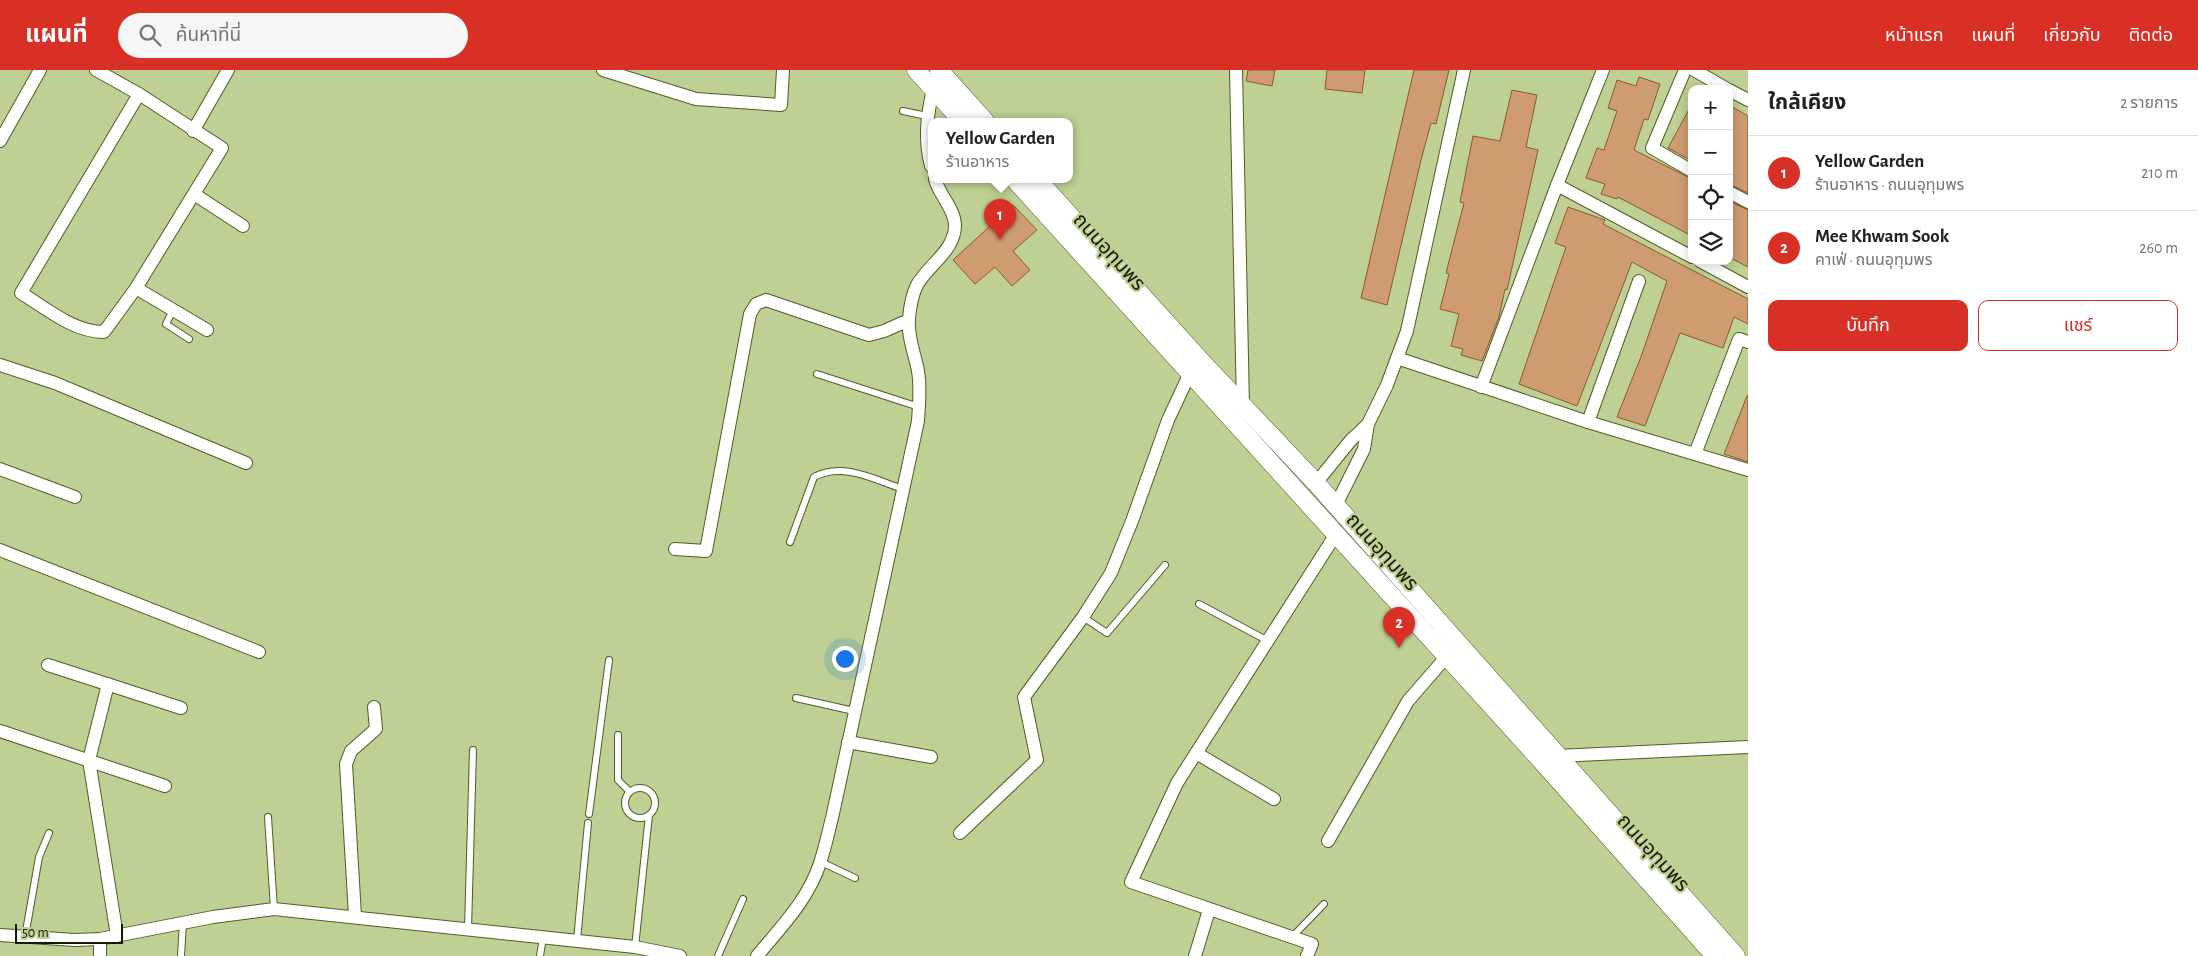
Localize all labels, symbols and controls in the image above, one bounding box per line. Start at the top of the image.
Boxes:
search box [118,13,468,58]
icon: search [136,21,164,49]
text: แผนที่ [25,23,88,47]
text: ค้นหาที่นี่ [176,26,241,45]
text: หน้าแรก [1885,27,1943,45]
text: แผนที่ [1971,27,2015,45]
text: เกี่ยวกับ [2043,27,2101,45]
text: ติดต่อ [2129,27,2173,45]
map controls [1688,85,1733,265]
button: + [1688,85,1733,130]
text: ใกล้เคียง [1768,92,1846,113]
text: 2 รายการ [2120,95,2178,111]
popup [928,118,1073,183]
text: Yellow Garden [946,129,1055,148]
button: − [1688,130,1733,175]
text: Yellow Garden [1815,152,1924,171]
text: ร้านอาหาร [946,154,1009,170]
text: 1 [1781,165,1787,181]
text: 210 m [2141,165,2178,181]
button: locate [1688,175,1733,220]
text: ร้านอาหาร · ถนนอุทุมพร [1815,177,1964,193]
pin: 1 [984,199,1016,240]
street label: ถนนอุทุมพร [1069,210,1149,295]
button: layers [1688,220,1733,265]
text: Mee Khwam Sook [1815,227,1949,246]
text: 2 [1780,240,1788,256]
text: 260 m [2139,240,2178,256]
text: คาเฟ่ · ถนนอุทุมพร [1815,252,1933,268]
button: บันทึก [1768,300,1968,351]
button: แชร์ [1978,300,2178,351]
street label: ถนนอุทุมพร [1342,510,1422,595]
pin: 2 [1383,607,1415,648]
your location [832,646,858,672]
street label: ถนนอุทุมพร [1613,811,1693,896]
scale bar [15,921,122,944]
text: 50 m [22,926,49,940]

